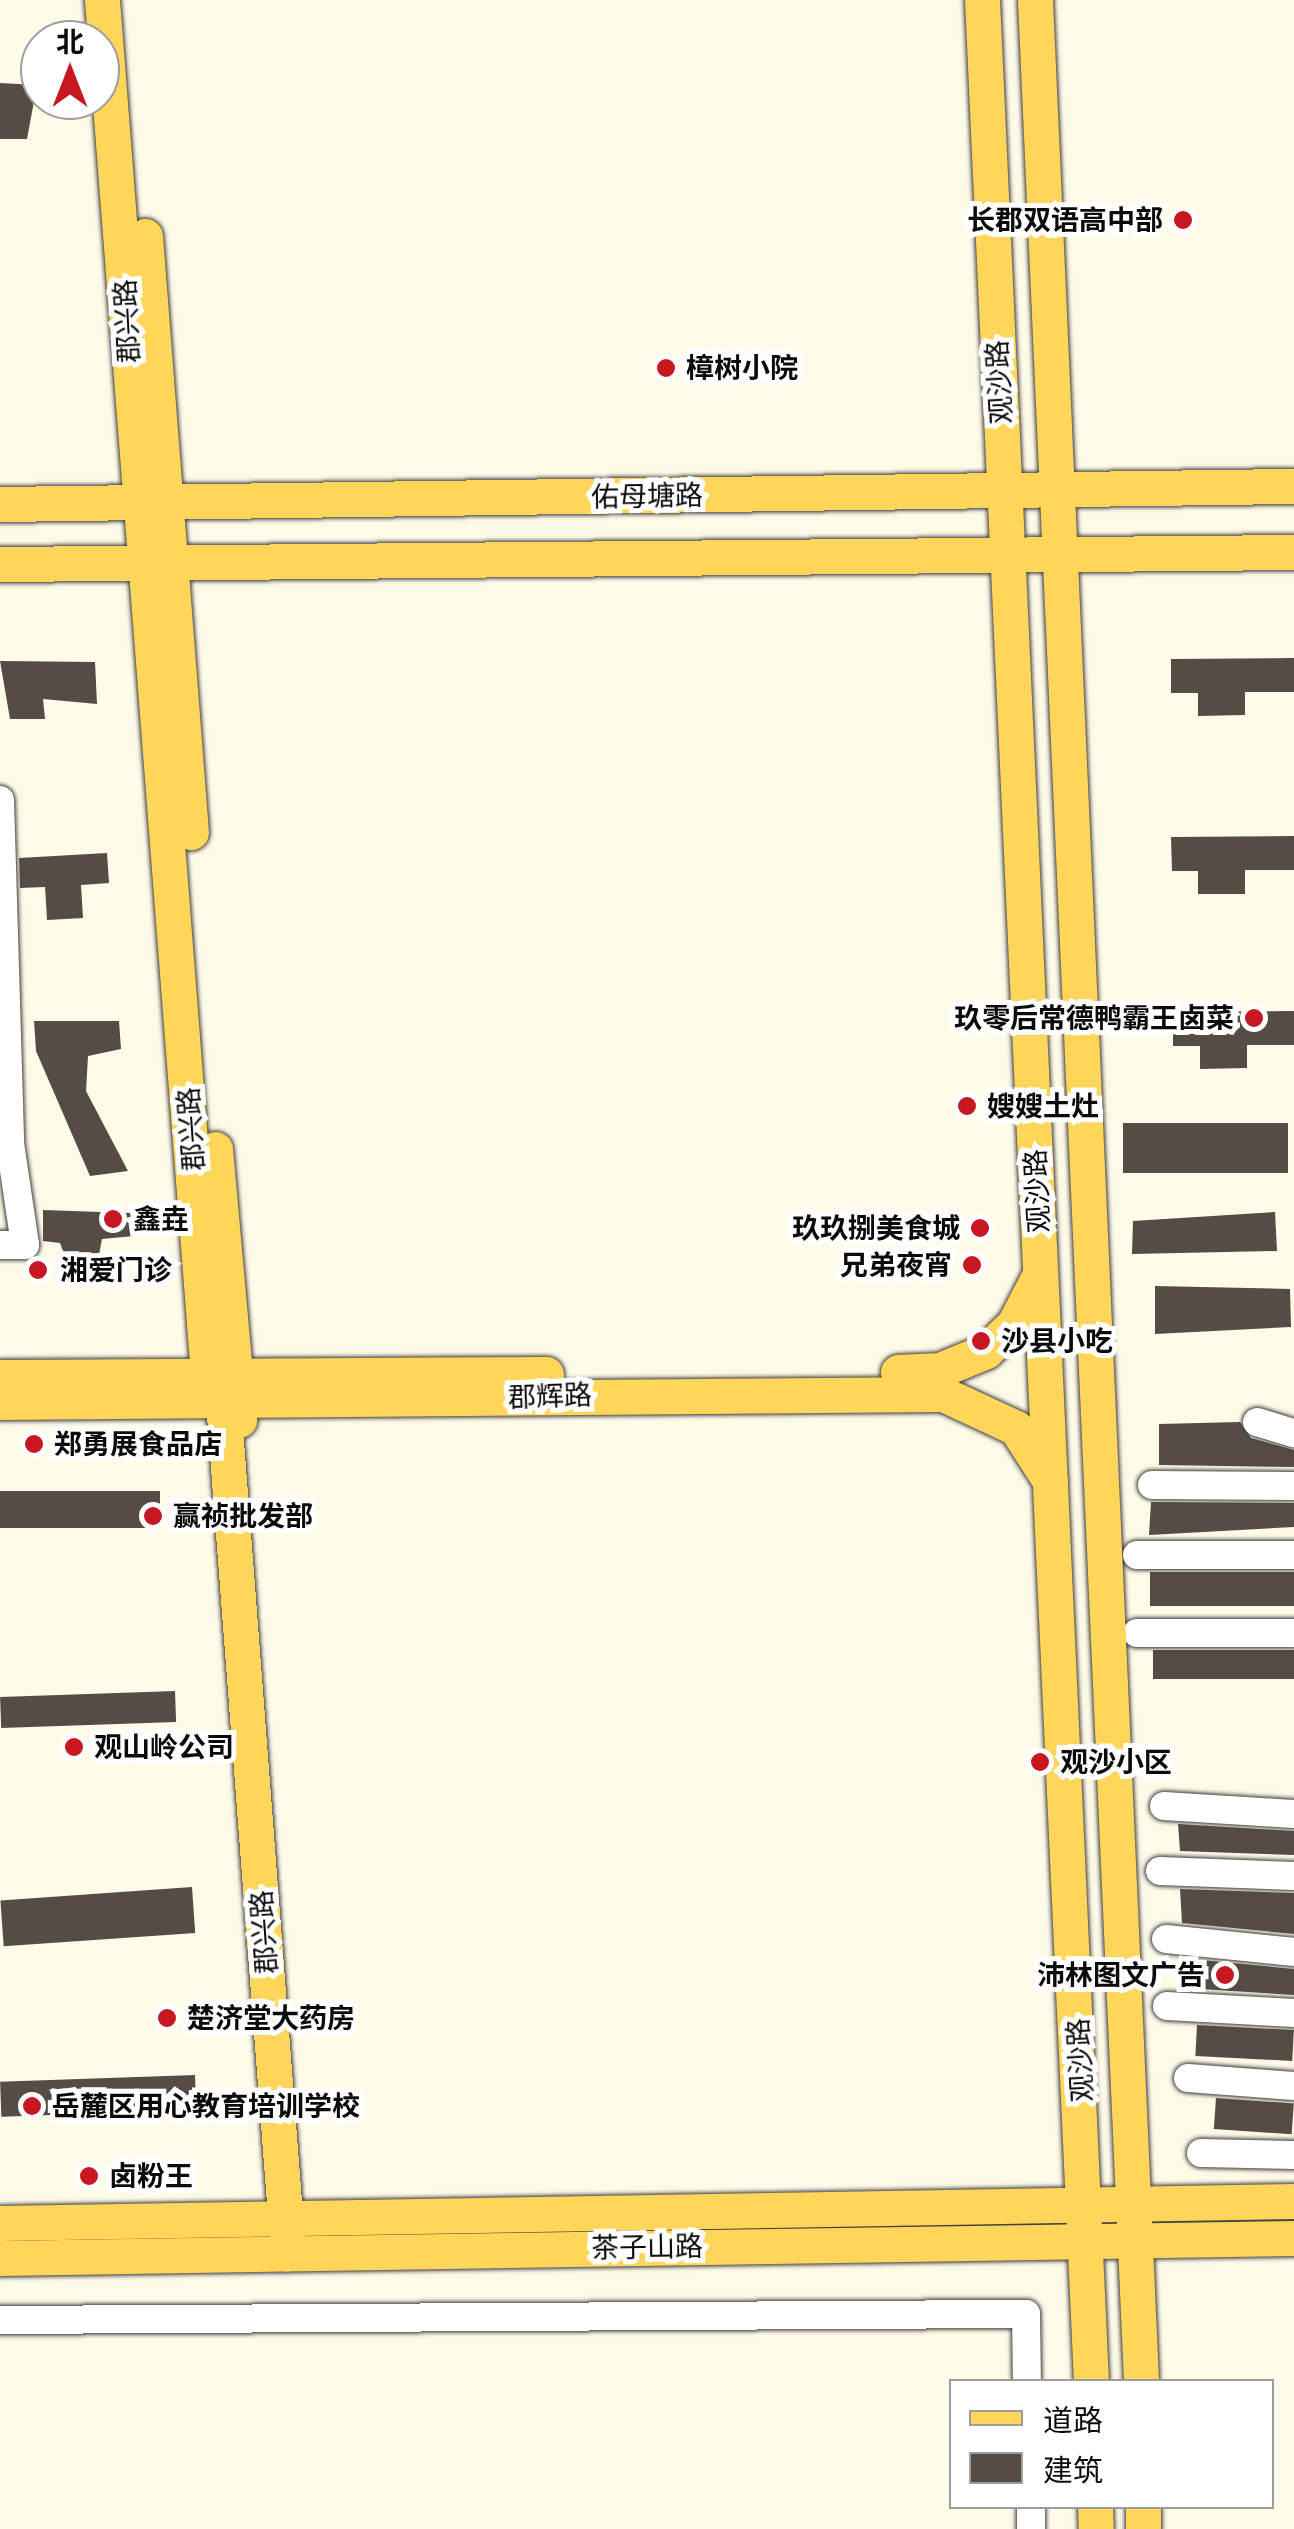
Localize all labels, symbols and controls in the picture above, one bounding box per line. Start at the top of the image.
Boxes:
north arrow [20,20,120,120]
text: 北 [56,24,84,60]
place label: 长郡双语高中部 [967,203,1163,237]
marker: 长郡双语高中部 [1172,209,1194,231]
street label: 郡兴路 [108,278,146,364]
street label: 观沙路 [980,339,1018,425]
place label: 樟树小院 [686,351,798,385]
marker: 樟树小院 [655,357,677,379]
street label: 佑母塘路 [591,478,703,514]
place label: 玖零后常德鸭霸王卤菜 [954,1001,1234,1035]
marker: 玖零后常德鸭霸王卤菜 [1243,1007,1265,1029]
street label: 郡兴路 [171,1086,211,1172]
place label: 嫂嫂土灶 [987,1089,1099,1123]
marker: 嫂嫂土灶 [956,1095,978,1117]
street label: 观沙路 [1018,1148,1056,1234]
place label: 鑫垚 [133,1202,189,1236]
marker: 鑫垚 [102,1208,124,1230]
place label: 玖玖捌美食城 [792,1211,960,1245]
marker: 玖玖捌美食城 [969,1217,991,1239]
place label: 兄弟夜宵 [840,1248,952,1282]
place label: 湘爱门诊 [60,1253,172,1287]
marker: 兄弟夜宵 [961,1254,983,1276]
marker: 湘爱门诊 [25,1257,51,1283]
place label: 沙县小吃 [1001,1324,1113,1358]
marker: 沙县小吃 [970,1330,992,1352]
street label: 郡辉路 [507,1378,593,1414]
place label: 郑勇展食品店 [54,1427,222,1461]
marker: 郑勇展食品店 [23,1433,45,1455]
place label: 赢祯批发部 [173,1499,313,1533]
marker: 赢祯批发部 [142,1505,164,1527]
place label: 观山岭公司 [94,1730,234,1764]
marker: 观山岭公司 [63,1736,85,1758]
place label: 观沙小区 [1060,1745,1172,1779]
marker: 观沙小区 [1029,1751,1051,1773]
street label: 郡兴路 [244,1889,284,1975]
place label: 沛林图文广告 [1037,1958,1205,1992]
marker: 沛林图文广告 [1214,1964,1236,1986]
place label: 楚济堂大药房 [187,2001,355,2035]
marker: 楚济堂大药房 [156,2007,178,2029]
street label: 观沙路 [1061,2017,1099,2103]
place label: 岳麓区用心教育培训学校 [52,2089,360,2123]
marker: 岳麓区用心教育培训学校 [21,2095,43,2117]
place label: 卤粉王 [109,2159,193,2193]
marker: 卤粉王 [78,2165,100,2187]
street label: 茶子山路 [591,2229,703,2265]
legend [949,2379,1274,2509]
text: 道路 [1043,2401,1103,2439]
text: 建筑 [1043,2451,1103,2489]

